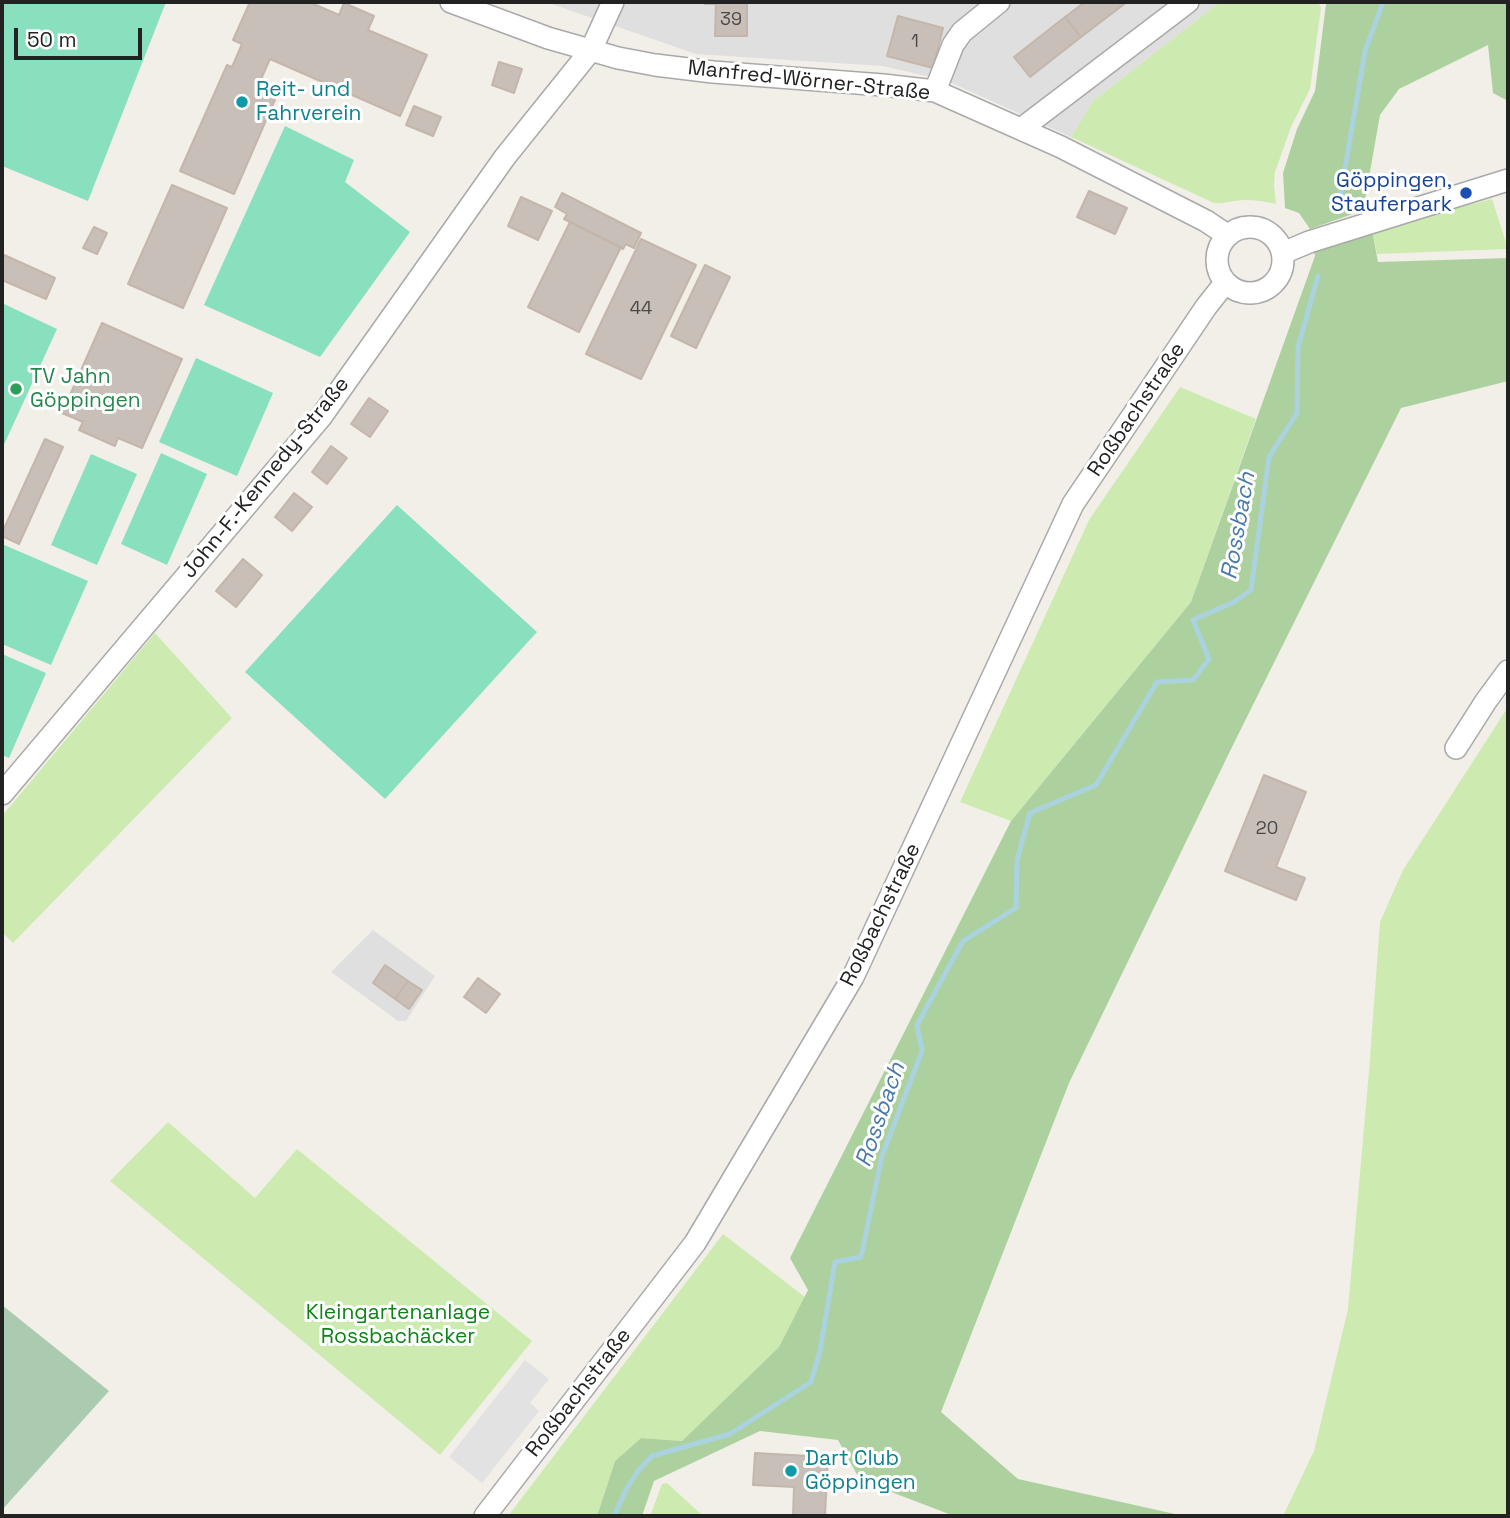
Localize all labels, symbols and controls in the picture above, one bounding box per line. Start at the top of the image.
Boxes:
house number: 39 [720,9,742,31]
scale bar [18,14,145,58]
text: 50 m [27,26,77,53]
house number: 1 [911,31,919,53]
street label: Manfred-Wörner-Straße [686,56,932,106]
place label: Reit- und Fahrverein [256,77,361,127]
marker: Reit- und Fahrverein [234,94,250,110]
place label: Göppingen, Stauferpark [1331,168,1452,218]
marker: Göppingen, Stauferpark [1458,185,1474,201]
house number: 44 [630,298,652,320]
street label: Roßbachstraße [1083,338,1191,482]
place label: TV Jahn Göppingen [30,364,141,414]
street label: John-F.-Kennedy-Straße [177,372,355,584]
marker: TV Jahn Göppingen [8,381,24,397]
water label: Rossbach [1216,470,1262,582]
house number: 20 [1256,818,1278,840]
street label: Roßbachstraße [836,839,926,991]
water label: Rossbach [850,1059,912,1171]
park label: Kleingartenanlage Rossbachäcker [306,1300,490,1350]
street label: Roßbachstraße [521,1324,637,1462]
place label: Dart Club Göppingen [805,1446,916,1496]
marker: Dart Club Göppingen [783,1463,799,1479]

